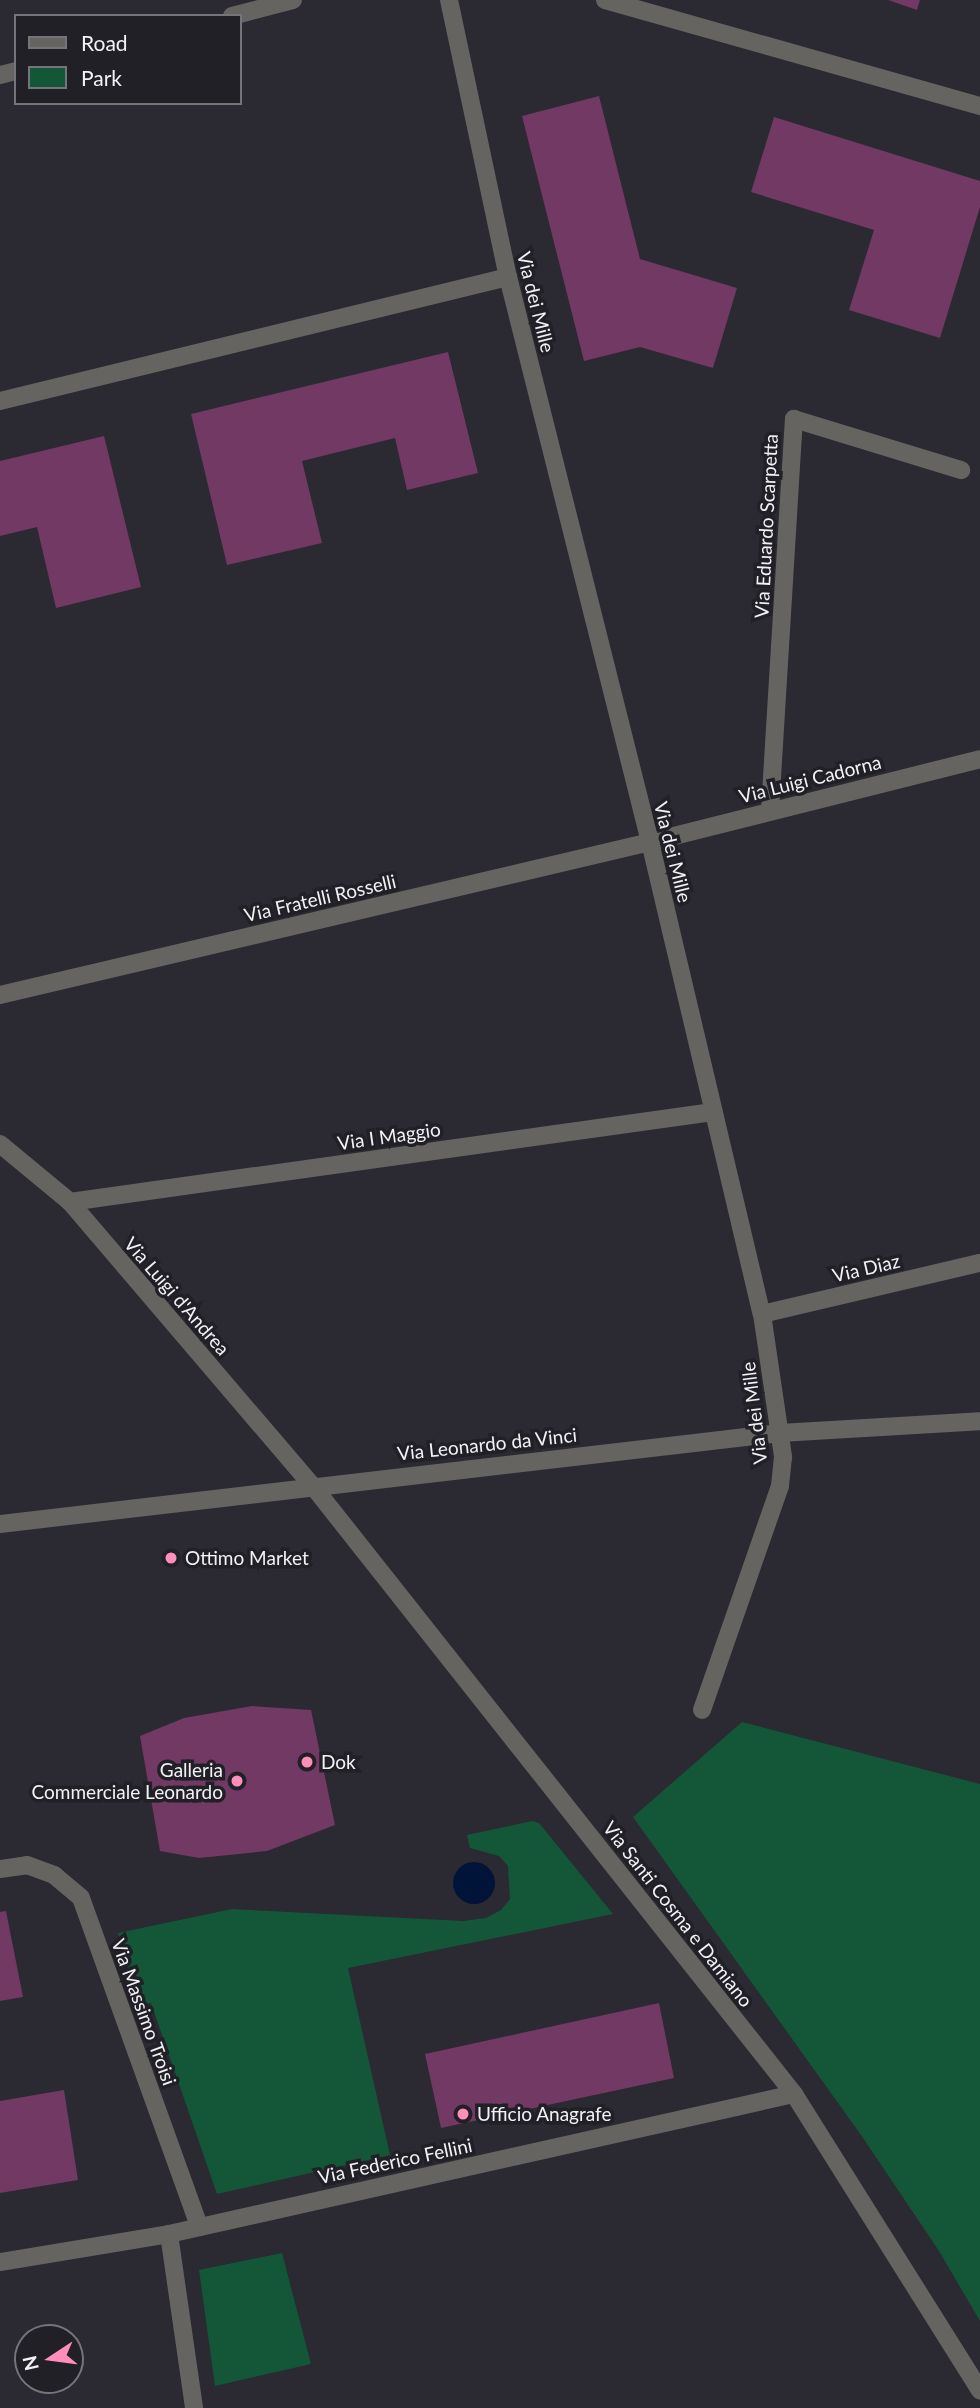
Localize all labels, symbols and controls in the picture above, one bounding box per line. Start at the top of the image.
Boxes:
legend [14,14,242,105]
text: Road [81,30,128,55]
text: Park [81,65,122,90]
street label: Via dei Mille [512,249,560,355]
street label: Via Eduardo Scarpetta [750,433,782,619]
street label: Via Luigi Cadorna [736,750,884,808]
street label: Via dei Mille [649,799,697,905]
street label: Via Fratelli Rosselli [242,869,398,927]
street label: Via I Maggio [336,1117,442,1155]
street label: Via Luigi d'Andrea [120,1232,234,1360]
street label: Via Diaz [830,1249,902,1287]
street label: Via dei Mille [736,1361,772,1465]
street label: Via Leonardo da Vinci [396,1423,578,1465]
place label: Ottimo Market [185,1547,309,1569]
marker: Ottimo Market [163,1550,179,1566]
place label: Dok [321,1751,356,1773]
marker: Dok [299,1754,315,1770]
place label: Galleria Commerciale Leonardo [32,1759,223,1803]
marker: Galleria Commerciale Leonardo [229,1773,245,1789]
street label: Via Santi Cosma e Damiano [598,1817,758,2011]
street label: Via Massimo Troisi [107,1935,181,2089]
place label: Ufficio Anagrafe [477,2103,612,2125]
marker: Ufficio Anagrafe [455,2106,471,2122]
street label: Via Federico Fellini [316,2134,474,2188]
north arrow [14,2324,84,2394]
text: N [17,2354,43,2373]

